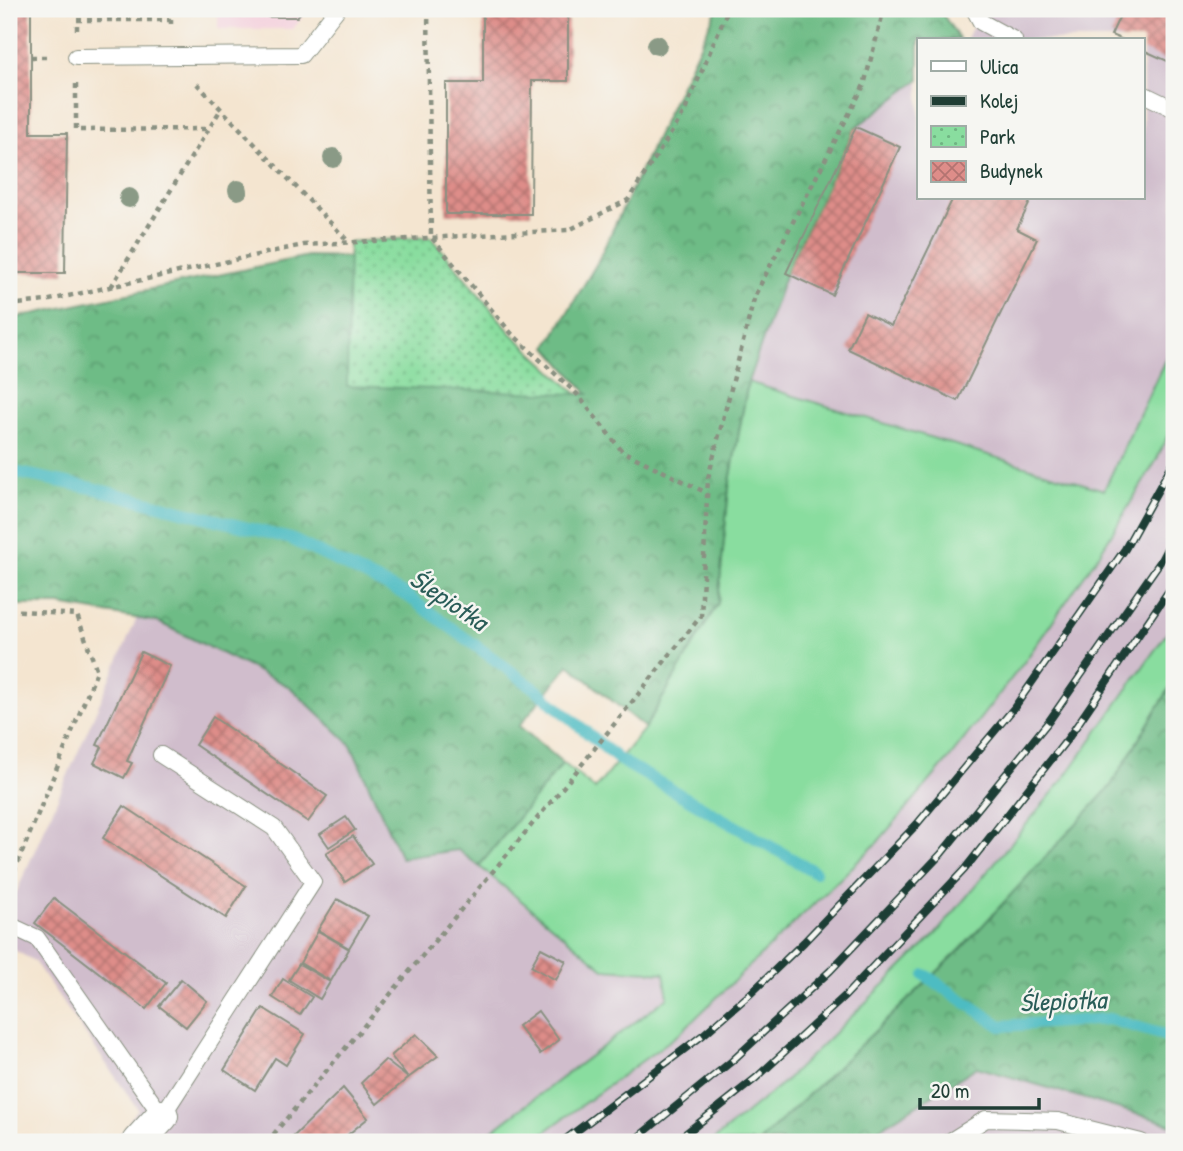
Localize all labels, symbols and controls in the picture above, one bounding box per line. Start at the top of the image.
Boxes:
legend [917,38,1144,200]
text: Ulica [980,52,1018,81]
text: Kolej [980,86,1018,115]
text: Park [980,122,1015,151]
text: Budynek [980,156,1043,185]
water label: Ślepiotka [403,561,497,641]
water label: Ślepiotka [1019,981,1110,1020]
scale bar [920,1067,1040,1111]
text: 20 m [931,1076,969,1105]

